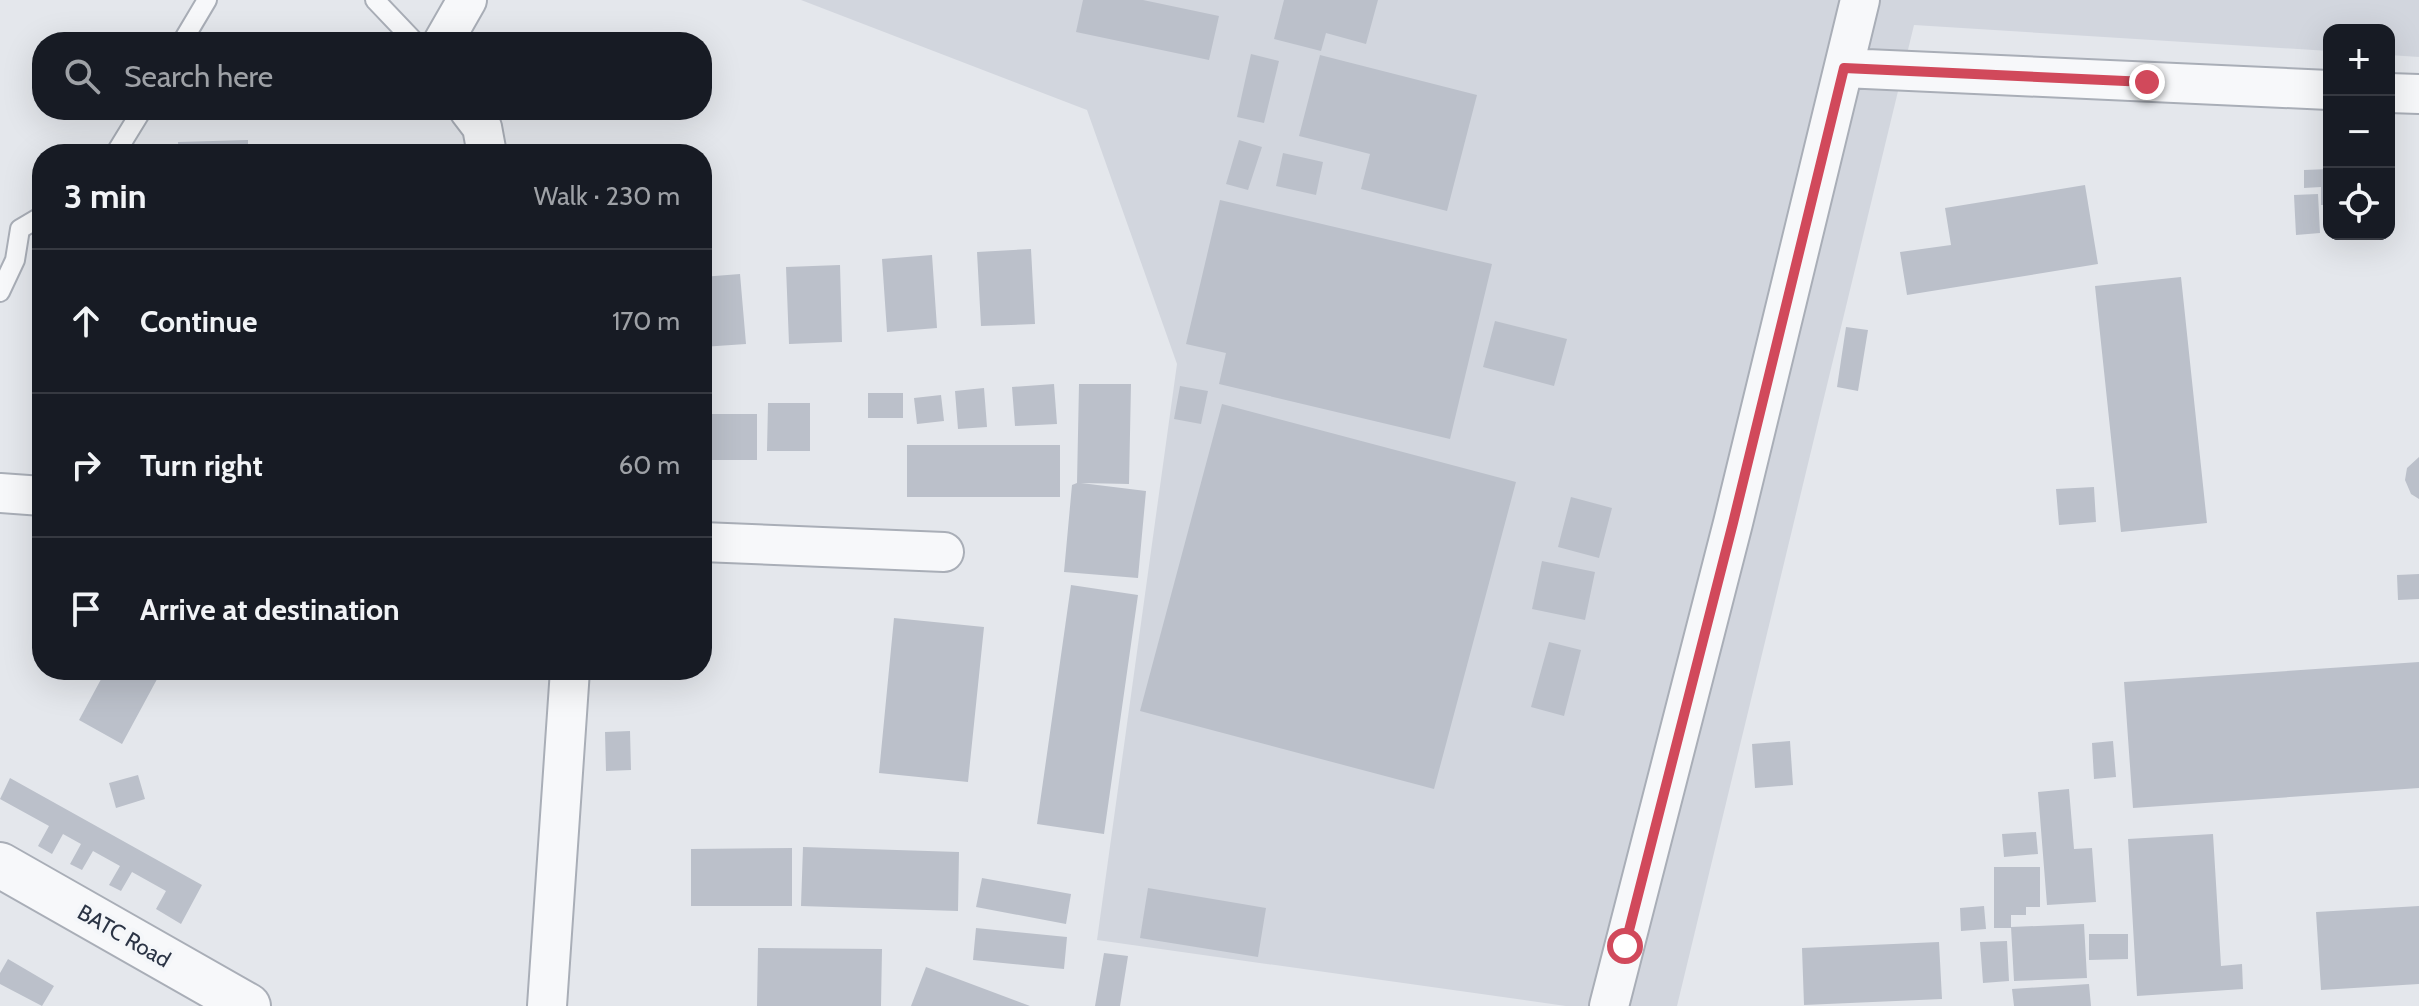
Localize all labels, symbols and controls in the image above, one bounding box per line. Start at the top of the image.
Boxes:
map controls [2323,24,2395,240]
button: + [2323,24,2395,96]
search box [32,32,712,120]
icon: search [60,54,104,98]
text: Search here [124,58,273,95]
route end [2129,64,2165,100]
button: − [2323,96,2395,168]
button: locate [2323,168,2395,240]
text: 3 min [64,175,146,217]
text: Walk · 230 m [534,180,680,212]
icon: ahead [64,299,108,343]
text: Continue [140,303,257,340]
text: 170 m [612,305,680,337]
icon: right [64,443,108,487]
text: Turn right [140,447,263,484]
text: 60 m [618,449,680,481]
icon: arrive [64,587,108,631]
text: Arrive at destination [140,591,400,628]
street label: BATC Road [73,899,175,973]
route start [1607,928,1643,964]

